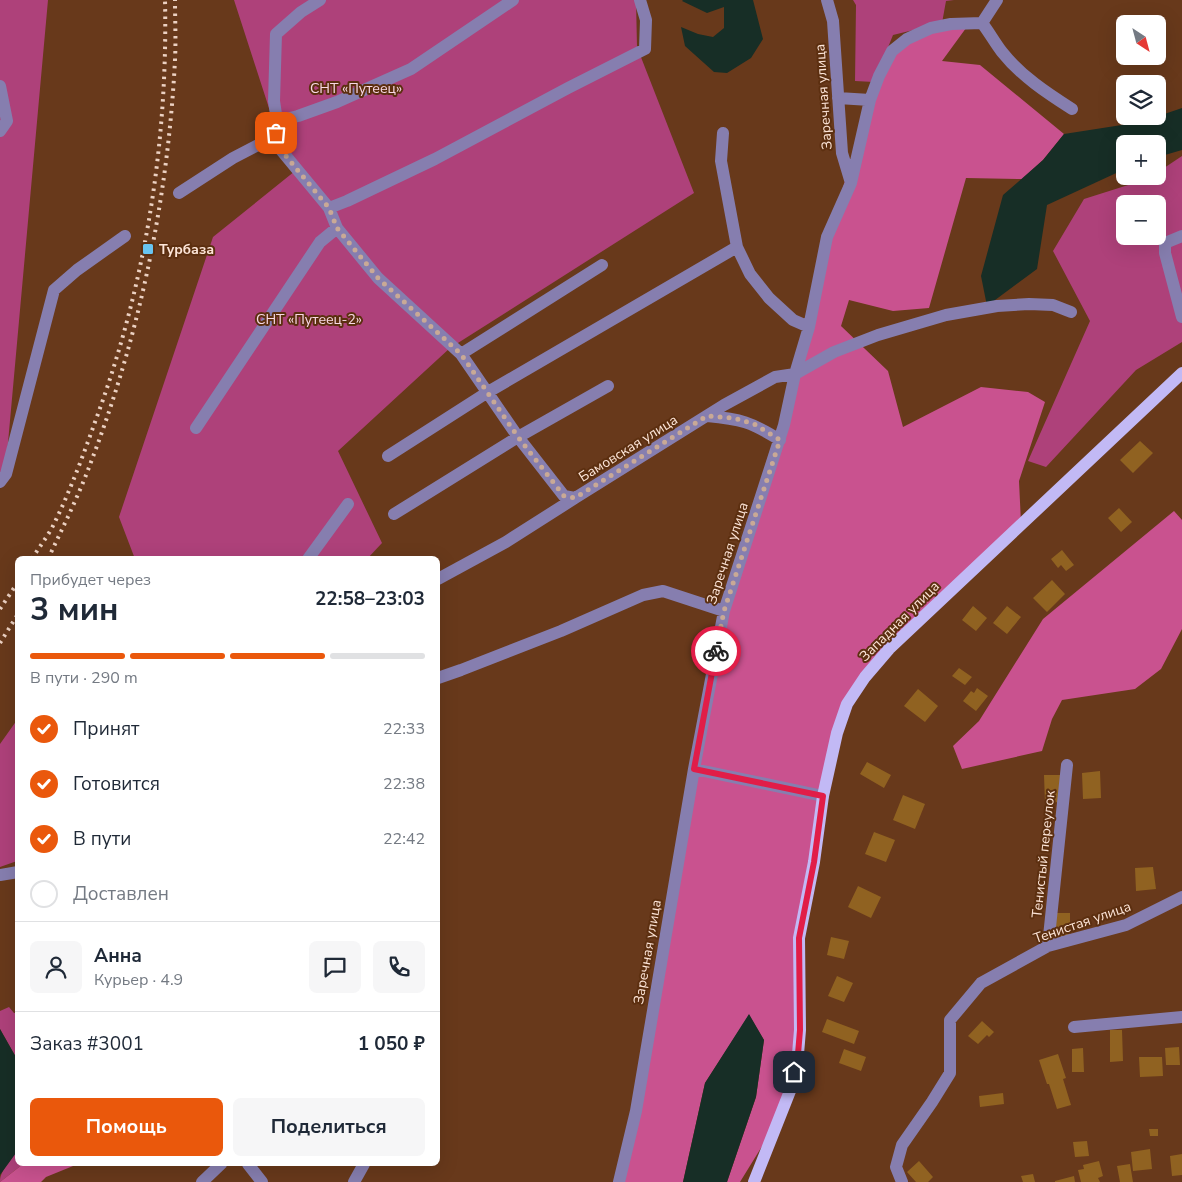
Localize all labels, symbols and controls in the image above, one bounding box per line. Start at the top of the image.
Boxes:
north arrow [1116,15,1166,65]
map controls [1116,15,1166,245]
street label: Заречная улица [810,43,837,151]
button: layers [1116,75,1166,125]
park label: СНТ «Путеец» [310,79,402,98]
pin [255,112,297,154]
icon: bag [262,119,290,147]
button: + [1116,135,1166,185]
button: − [1116,195,1166,245]
place label: Турбаза [159,240,214,259]
marker: Турбаза [141,242,155,256]
park label: СНТ «Путеец-2» [256,310,362,329]
street label: Бамовская улица [575,410,681,487]
street label: Заречная улица [702,500,753,607]
text: Прибудет через [30,569,151,591]
street label: Западная улица [855,577,944,666]
text: 22:58–23:03 [315,586,425,612]
text: 3 мин [30,588,119,631]
courier [691,626,741,676]
icon: bike [702,637,730,665]
text: В пути · 290 m [30,667,138,689]
icon: check [30,715,58,743]
text: Принят [73,716,140,742]
text: 22:33 [383,718,425,740]
icon: check [30,770,58,798]
text: Готовится [73,771,160,797]
text: 22:38 [383,773,425,795]
street label: Тенистый переулок [1027,789,1060,919]
icon: check [30,825,58,853]
text: В пути [73,826,131,852]
text: 22:42 [383,828,425,850]
text: Доставлен [73,881,169,907]
street label: Тенистая улица [1031,897,1133,948]
street label: Заречная улица [629,898,666,1006]
button: person [30,941,82,993]
button: chat [309,941,361,993]
button: phone [373,941,425,993]
text: Анна [94,943,142,969]
text: Курьер · 4.9 [94,969,183,991]
text: Заказ #3001 [30,1031,144,1057]
text: 1 050 ₽ [358,1031,425,1057]
pin [773,1051,815,1093]
icon: home [780,1058,808,1086]
button: Помощь [30,1098,223,1156]
button: Поделиться [233,1098,425,1156]

